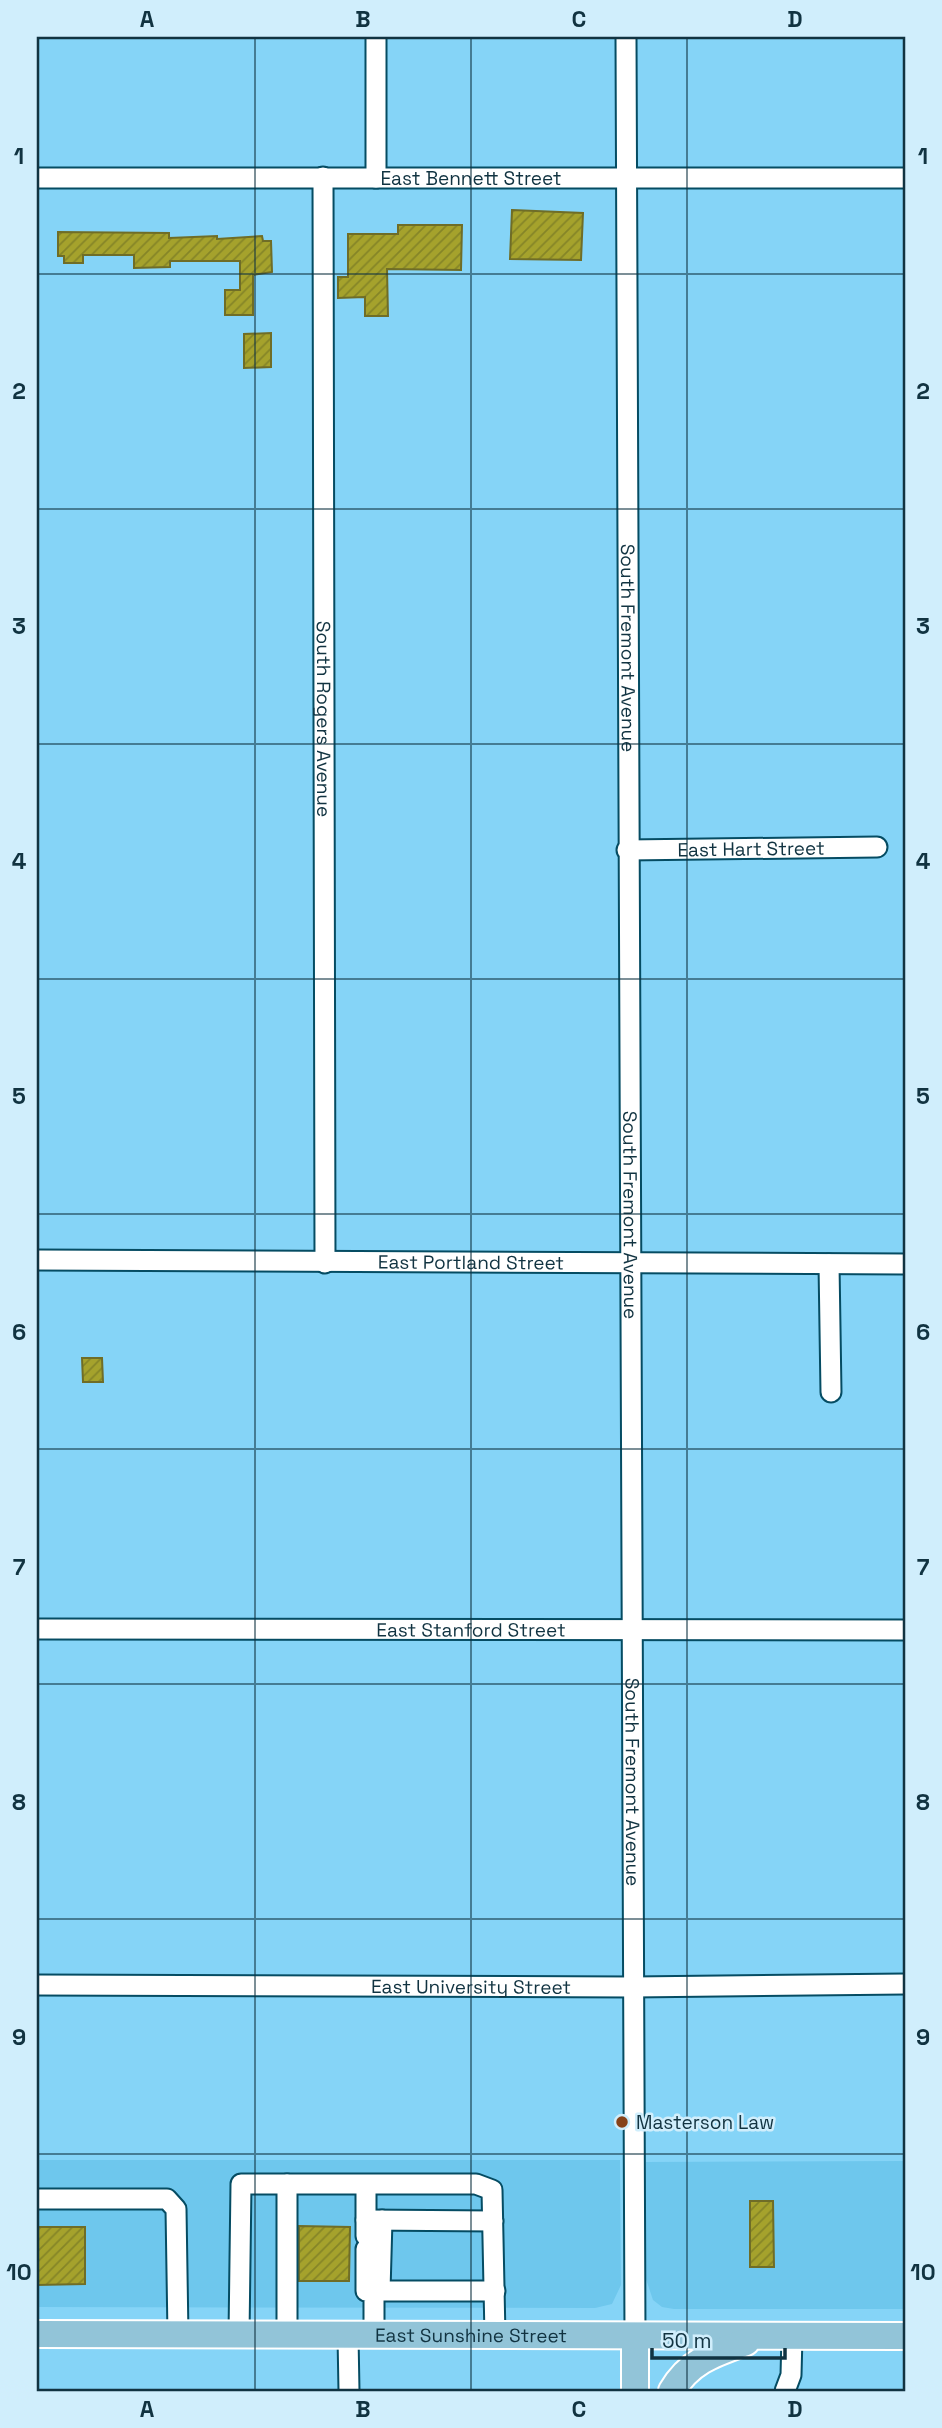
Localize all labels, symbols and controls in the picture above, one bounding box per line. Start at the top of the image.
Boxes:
text: A [140,4,155,34]
text: B [355,4,371,34]
text: C [572,4,586,34]
text: D [787,4,803,34]
text: 1 [14,141,24,171]
text: 1 [918,141,928,171]
street label: East Bennett Street [380,166,562,191]
text: 2 [12,376,26,406]
text: 2 [916,376,930,406]
street label: South Fremont Avenue [615,544,641,752]
text: 3 [12,611,26,641]
text: 3 [916,611,930,641]
street label: South Rogers Avenue [311,621,336,817]
street label: East Hart Street [677,836,825,862]
text: 4 [12,846,27,876]
text: 4 [916,846,931,876]
text: 5 [12,1081,26,1111]
text: 5 [916,1081,930,1111]
street label: South Fremont Avenue [617,1111,643,1319]
street label: East Portland Street [378,1250,564,1275]
text: 6 [12,1317,26,1347]
text: 6 [916,1317,930,1347]
text: 7 [13,1552,26,1582]
text: 7 [917,1552,930,1582]
street label: East Stanford Street [376,1617,566,1643]
street label: South Fremont Avenue [619,1678,645,1886]
text: 8 [12,1787,26,1817]
text: 8 [916,1787,930,1817]
street label: East University Street [371,1974,571,2000]
text: 9 [12,2022,26,2052]
text: 9 [916,2022,930,2052]
place label: Masterson Law [636,2110,774,2135]
marker: Masterson Law [614,2114,630,2130]
text: 10 [6,2257,32,2287]
text: 10 [910,2257,936,2287]
scale bar [652,2316,785,2360]
street label: East Sunshine Street [375,2323,567,2348]
text: 50 m [662,2327,712,2354]
text: A [140,2394,155,2424]
text: B [355,2394,371,2424]
text: C [572,2394,586,2424]
text: D [787,2394,803,2424]

